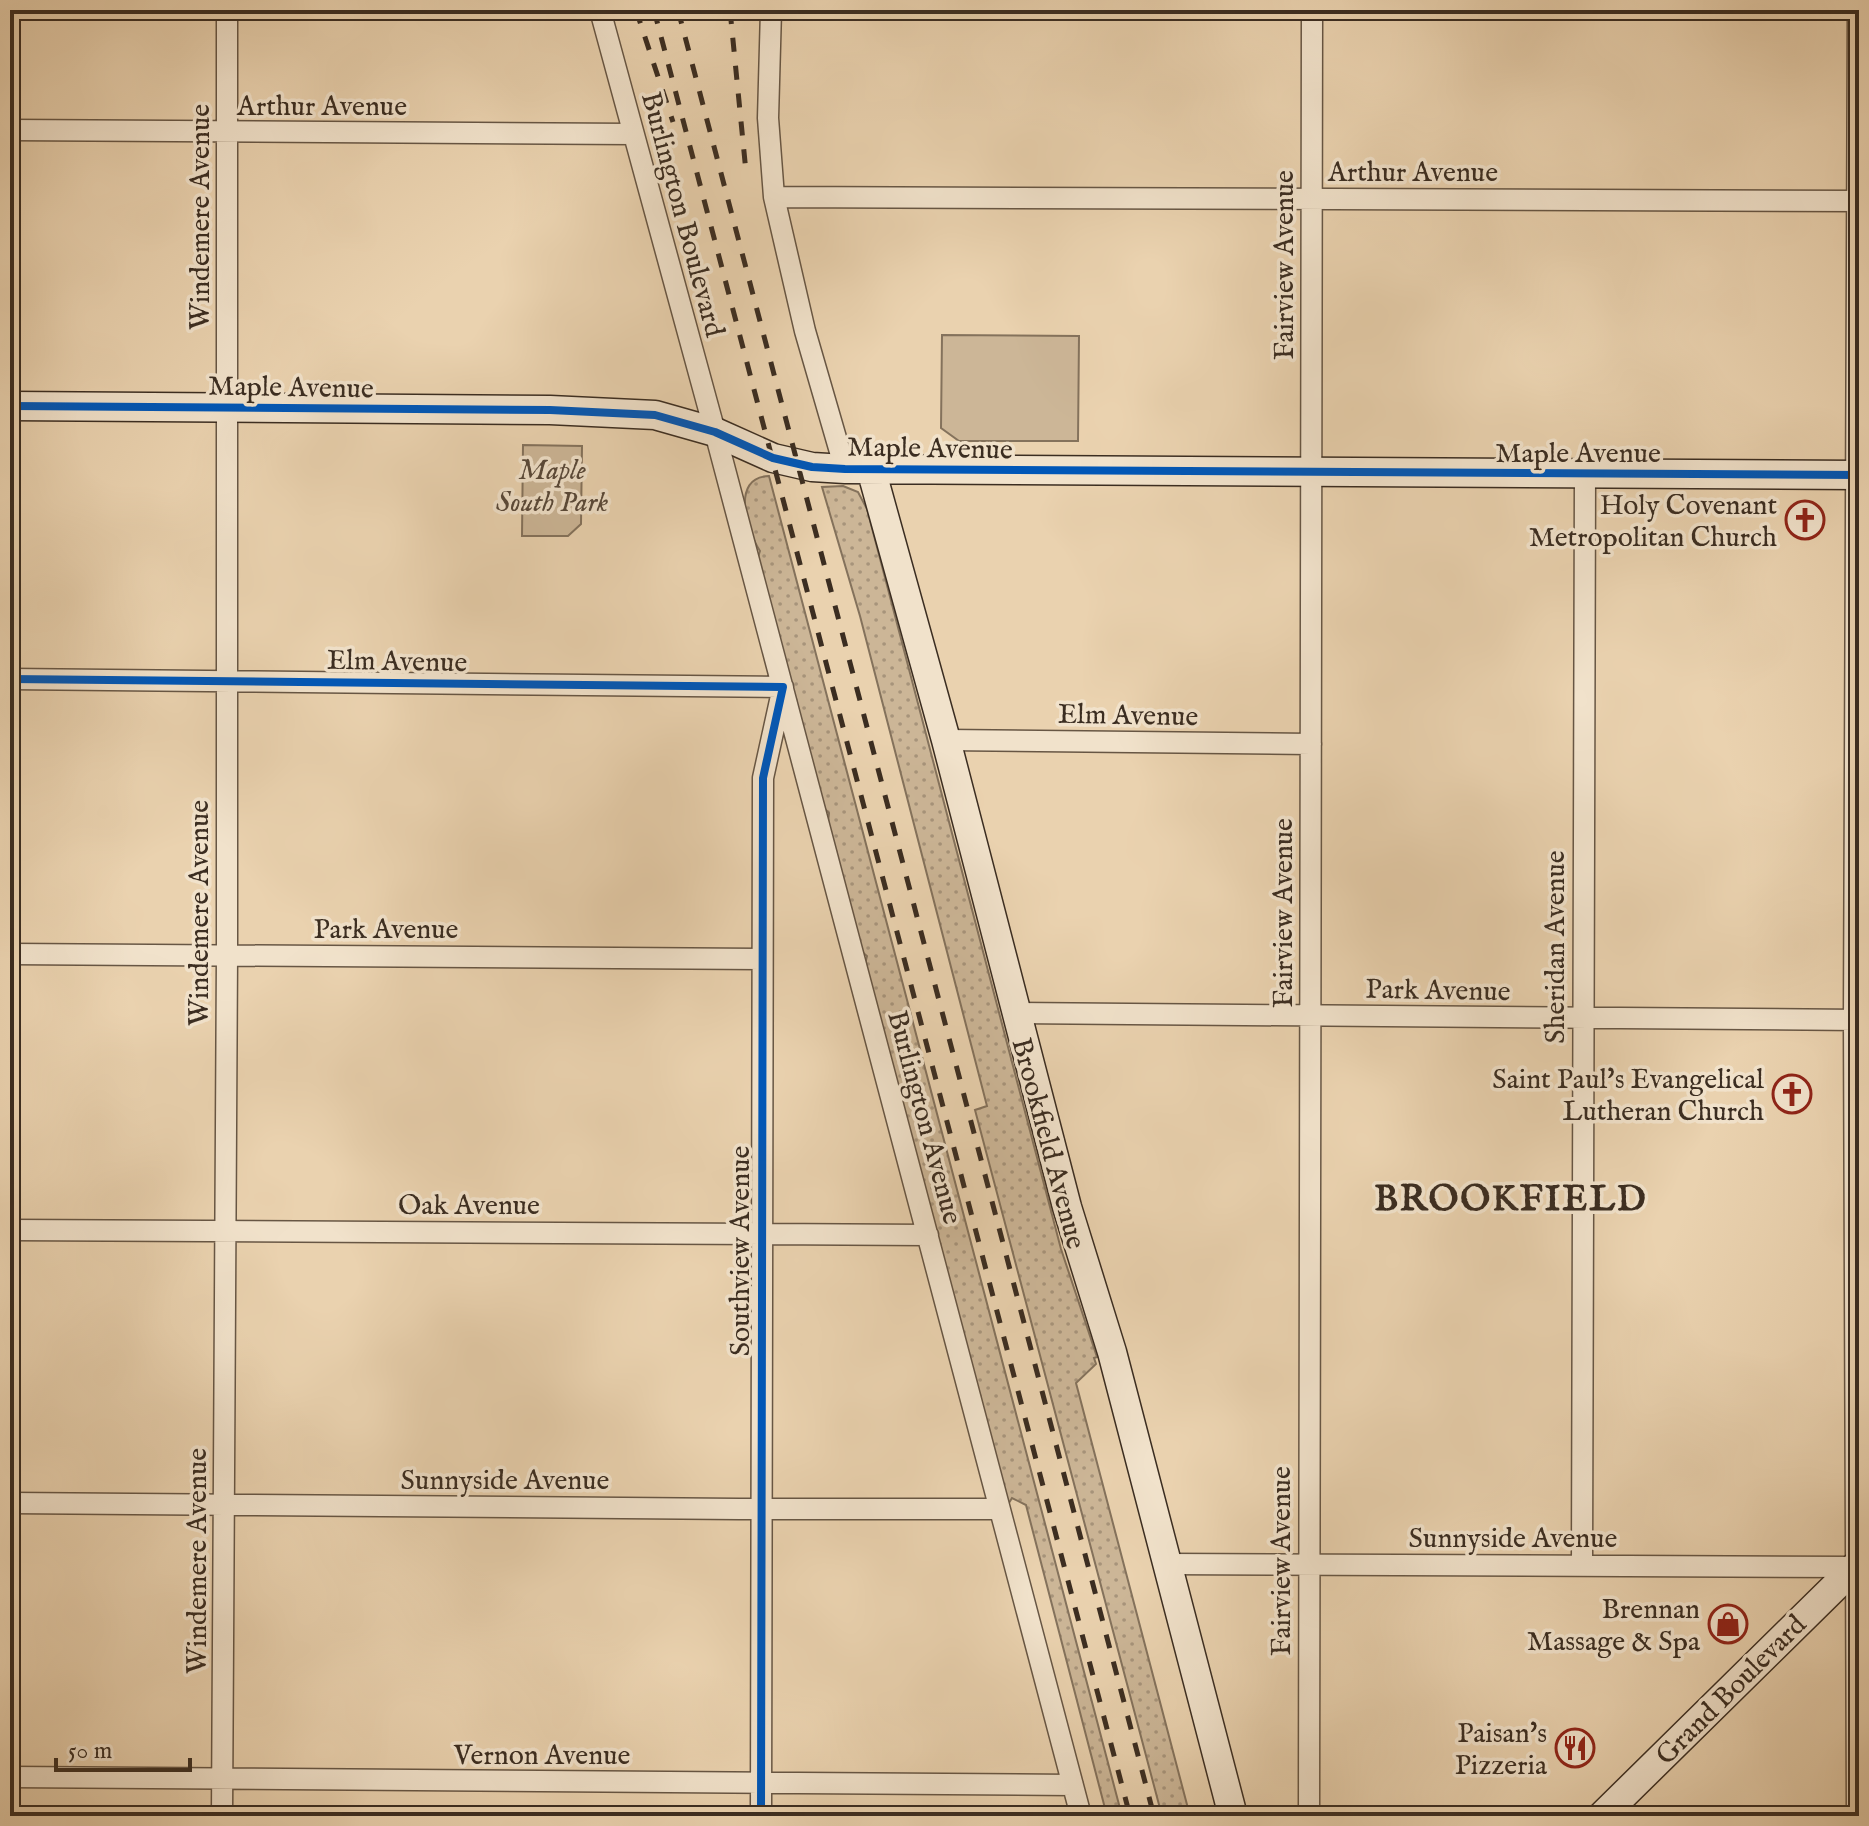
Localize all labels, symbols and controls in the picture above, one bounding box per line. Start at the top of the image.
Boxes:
street label: Burlington Boulevard [632,88,731,341]
street label: Arthur Avenue [236,90,407,125]
street label: Windemere Avenue [184,104,219,330]
street label: Arthur Avenue [1327,156,1498,191]
street label: Fairview Avenue [1268,170,1303,360]
street label: Maple Avenue [208,370,374,407]
street label: Maple Avenue [847,431,1013,468]
street label: Maple Avenue [1495,437,1661,472]
park label: Maple South Park [496,454,608,521]
place label: Holy Covenant Metropolitan Church [1529,489,1777,556]
church icon: Holy Covenant Metropolitan Church [1784,499,1826,541]
street label: Elm Avenue [326,644,468,681]
street label: Elm Avenue [1057,698,1199,735]
street label: Windemere Avenue [183,800,218,1026]
street label: Fairview Avenue [1267,818,1302,1008]
street label: Sheridan Avenue [1539,850,1574,1044]
street label: Park Avenue [314,913,459,948]
street label: Park Avenue [1365,973,1511,1010]
street label: Burlington Avenue [878,1007,969,1228]
street label: Brookfield Avenue [1003,1034,1093,1253]
place label: Saint Paul's Evangelical Lutheran Church [1492,1063,1764,1130]
church icon: Saint Paul's Evangelical Lutheran Church [1771,1073,1813,1115]
street label: Southview Avenue [724,1146,759,1356]
district label: BROOKFIELD [1374,1177,1648,1223]
street label: Oak Avenue [398,1189,540,1224]
street label: Windemere Avenue [181,1448,216,1674]
street label: Sunnyside Avenue [401,1464,610,1499]
street label: Fairview Avenue [1265,1466,1300,1656]
street label: Sunnyside Avenue [1409,1522,1618,1557]
place label: Brennan Massage & Spa [1527,1593,1701,1660]
shop icon: Brennan Massage & Spa [1707,1603,1749,1645]
street label: Grand Boulevard [1649,1608,1814,1773]
place label: Paisan's Pizzeria [1455,1717,1548,1784]
scale bar [56,1722,190,1772]
restaurant icon: Paisan's Pizzeria [1554,1727,1596,1769]
text: 50 m [68,1736,112,1767]
street label: Vernon Avenue [453,1739,630,1774]

